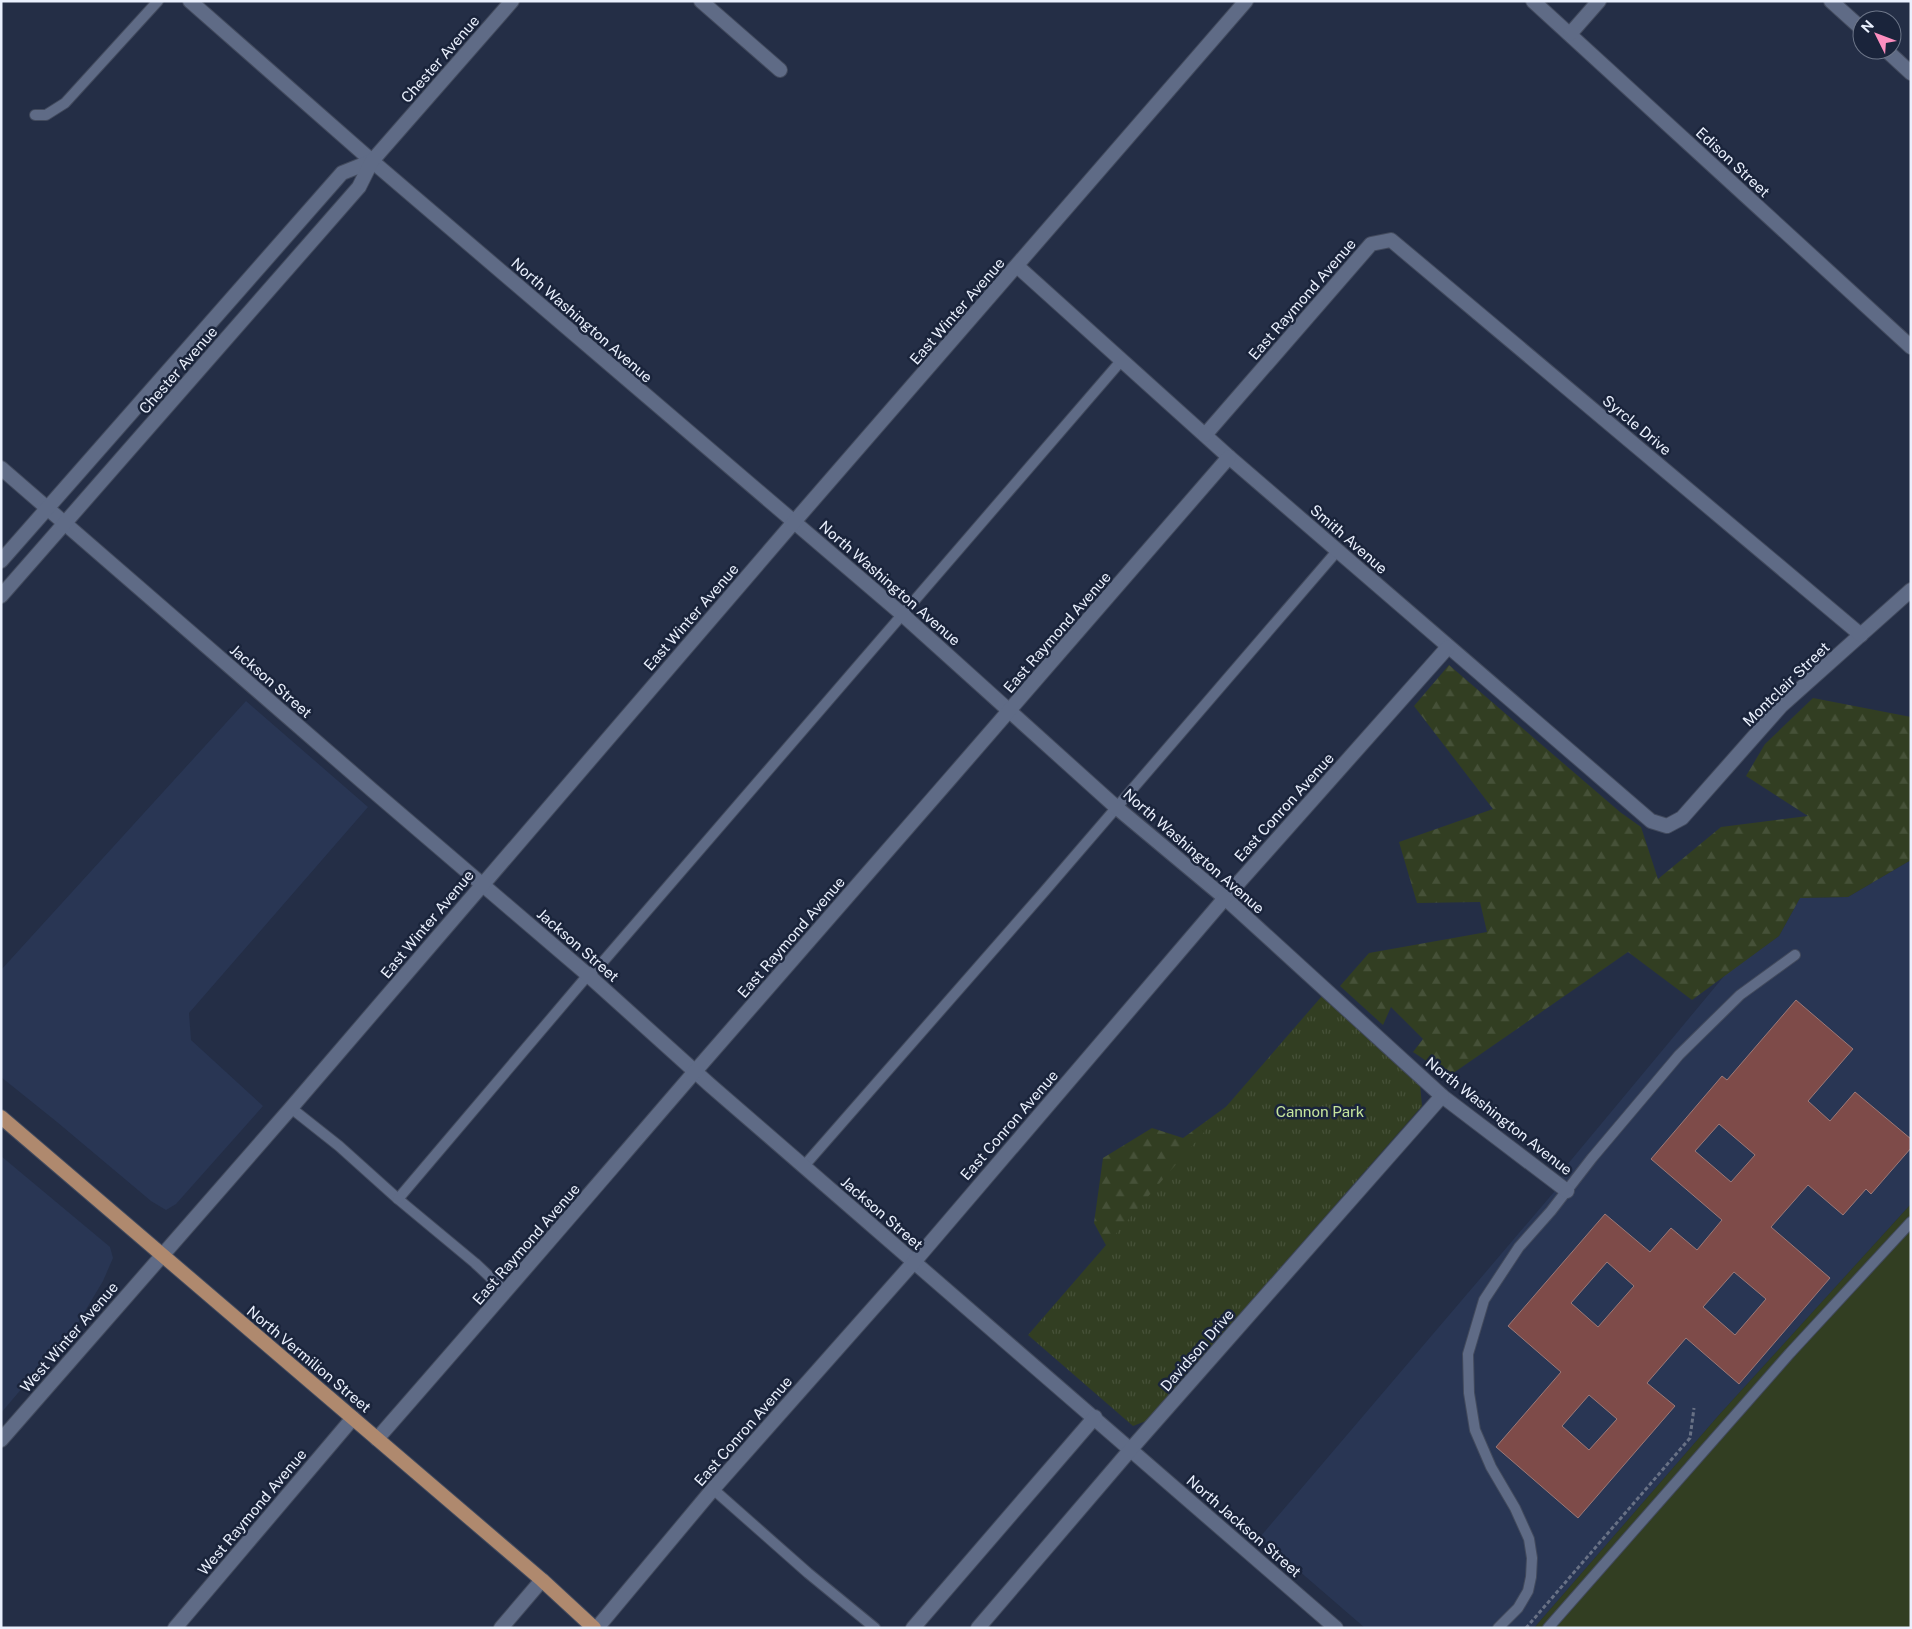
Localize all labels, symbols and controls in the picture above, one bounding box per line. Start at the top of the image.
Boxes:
north arrow [1852,10,1902,60]
street label: Chester Avenue [397,12,483,106]
text: N [1858,17,1877,36]
street label: Edison Street [1693,124,1773,200]
street label: East Raymond Avenue [1245,235,1359,363]
street label: North Washington Avenue [508,254,656,386]
street label: East Winter Avenue [906,254,1008,368]
street label: Chester Avenue [135,323,221,417]
street label: Syrcle Drive [1599,391,1675,459]
street label: Smith Avenue [1307,501,1391,577]
street label: North Washington Avenue [816,517,964,649]
street label: East Winter Avenue [640,560,742,674]
street label: East Raymond Avenue [1000,568,1114,696]
street label: Montclair Street [1739,638,1833,730]
street label: Jackson Street [227,641,315,721]
street label: East Conron Avenue [1231,749,1337,865]
street label: North Washington Avenue [1120,785,1268,917]
street label: East Winter Avenue [377,867,477,981]
street label: East Raymond Avenue [734,873,848,1001]
street label: Jackson Street [534,905,622,985]
street label: North Washington Avenue [1422,1054,1576,1178]
street label: East Conron Avenue [957,1067,1061,1183]
park label: Cannon Park [1276,1103,1364,1120]
street label: Jackson Street [838,1173,926,1253]
street label: East Raymond Avenue [469,1180,583,1308]
street label: West Winter Avenue [17,1279,121,1395]
street label: North Vermilion Street [244,1302,375,1416]
street label: Davidson Drive [1157,1306,1237,1394]
street label: East Conron Avenue [691,1373,795,1489]
street label: West Raymond Avenue [194,1446,310,1578]
street label: North Jackson Street [1183,1472,1305,1580]

